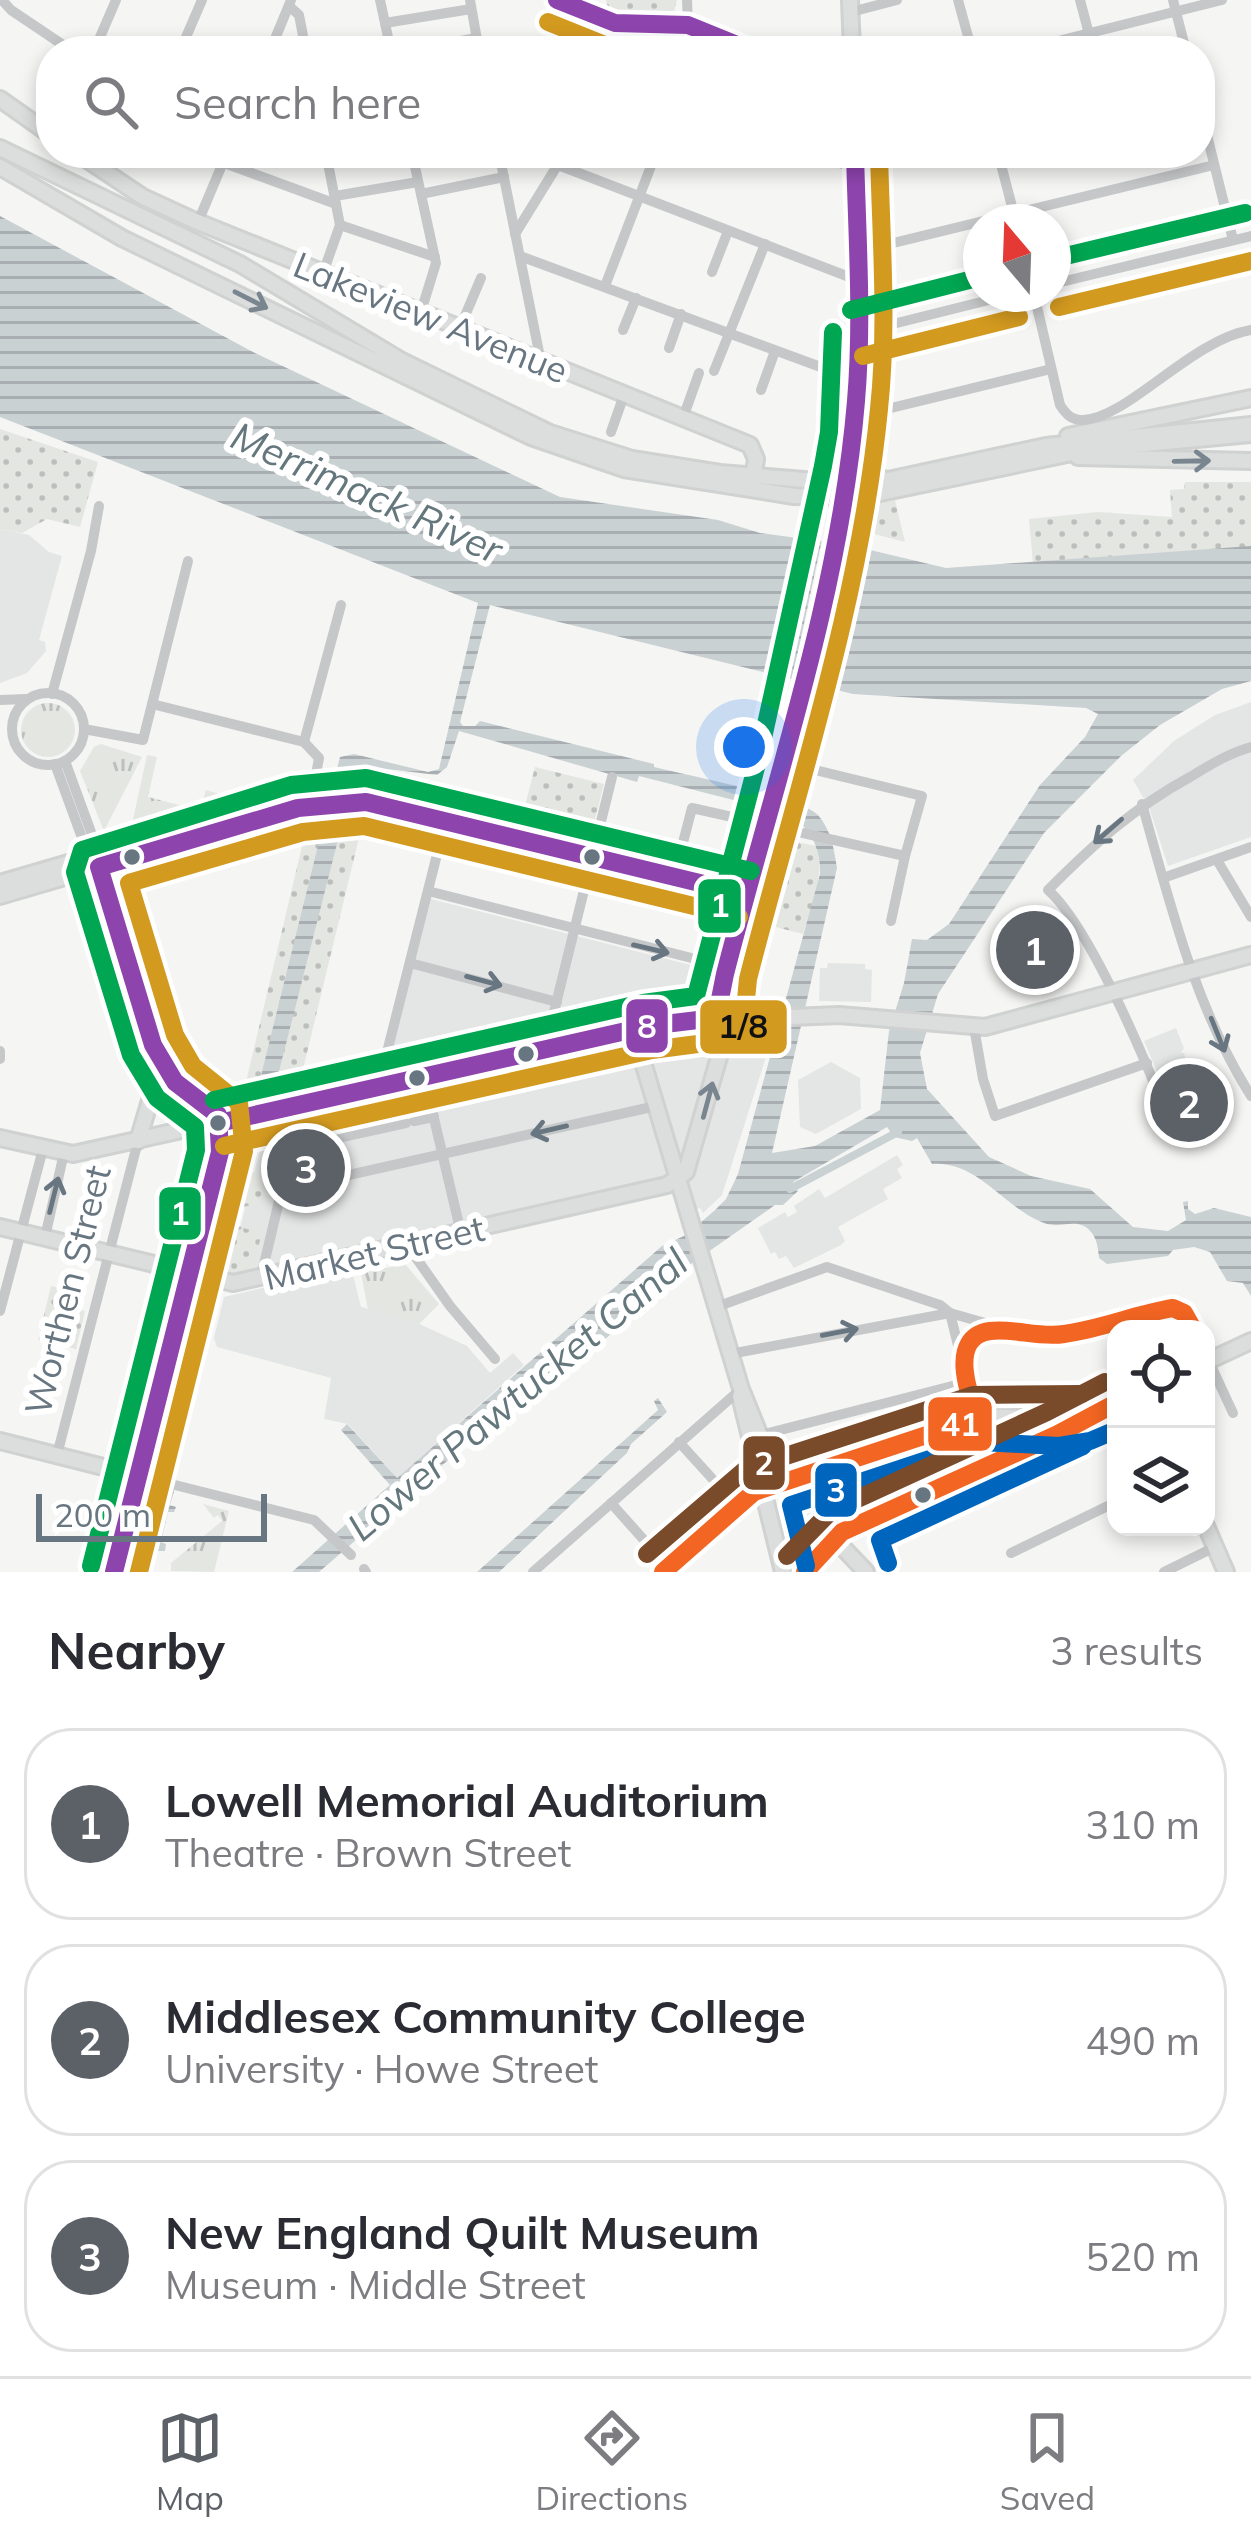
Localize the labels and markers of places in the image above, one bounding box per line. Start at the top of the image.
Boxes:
unlabelled marker [121,846,143,868]
unlabelled marker [581,846,603,868]
pin: 1 [996,905,1074,995]
unlabelled marker [515,1043,537,1065]
pin: 2 [1150,1058,1228,1148]
unlabelled marker [406,1067,428,1089]
unlabelled marker [207,1112,229,1134]
pin: 3 [267,1123,345,1213]
unlabelled marker [912,1484,934,1506]

